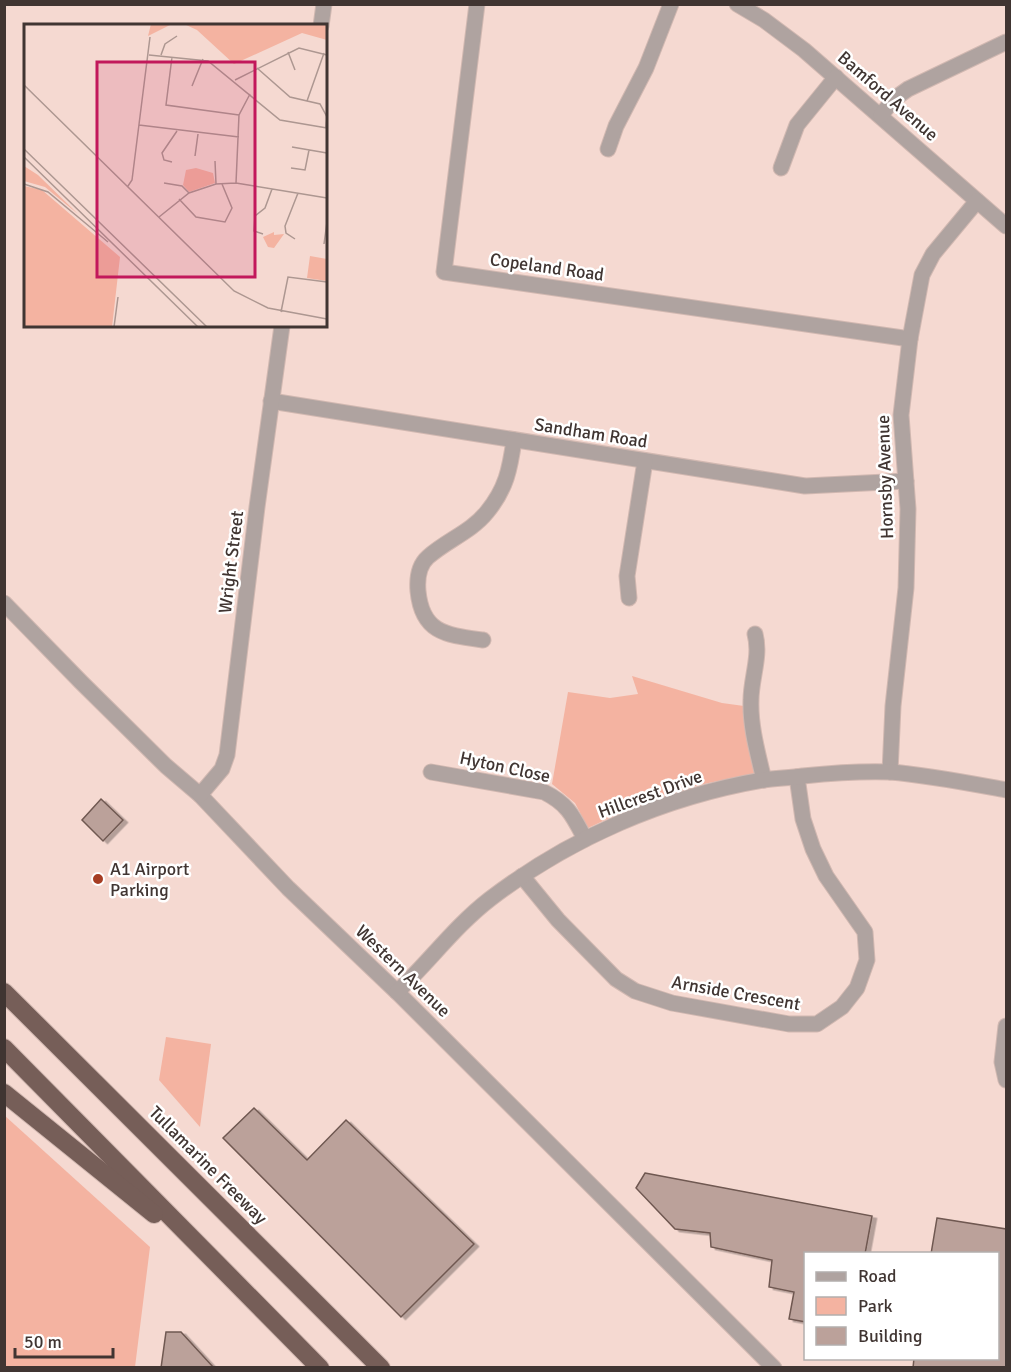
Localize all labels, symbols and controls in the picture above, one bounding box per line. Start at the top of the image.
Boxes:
inset map [24,24,327,327]
street label: Bamford Avenue [833,46,943,146]
street label: Copeland Road [489,248,605,286]
street label: Sandham Road [533,413,649,453]
street label: Hornsby Avenue [872,415,898,539]
street label: Wright Street [214,509,248,615]
street label: Hyton Close [458,747,552,787]
street label: Hillcrest Drive [595,765,705,823]
place label: A1 Airport Parking [110,858,189,901]
marker: A1 Airport Parking [91,872,105,886]
street label: Western Avenue [351,920,455,1022]
street label: Arnside Crescent [670,971,802,1015]
street label: Tullamarine Freeway [144,1101,272,1229]
legend [804,1252,999,1360]
text: Road [858,1265,897,1287]
text: Park [858,1295,893,1317]
scale bar [15,1321,112,1359]
text: Building [858,1325,922,1347]
text: 50 m [24,1331,62,1353]

